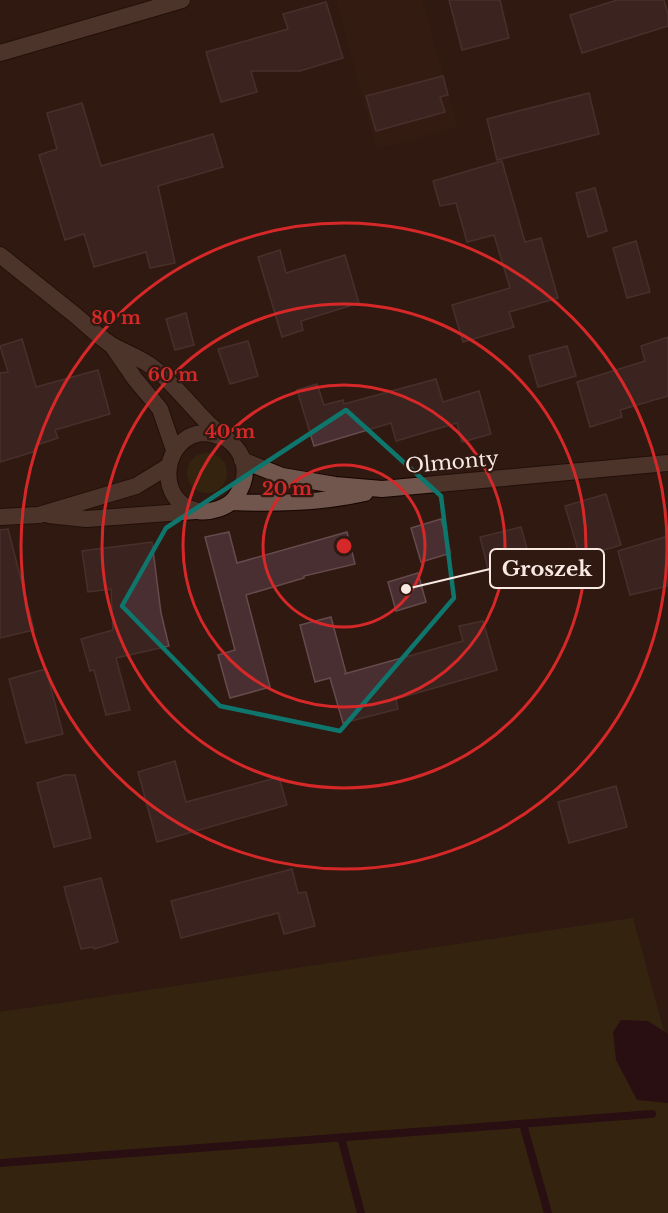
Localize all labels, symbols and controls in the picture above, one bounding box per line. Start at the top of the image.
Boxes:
text: 80 m [91,307,141,329]
text: 60 m [148,364,198,386]
text: 40 m [205,421,255,443]
street label: Olmonty [404,446,500,478]
text: 20 m [262,478,312,500]
centre of rings [334,536,354,556]
callout: Groszek [490,549,604,588]
text: Groszek [502,556,593,582]

